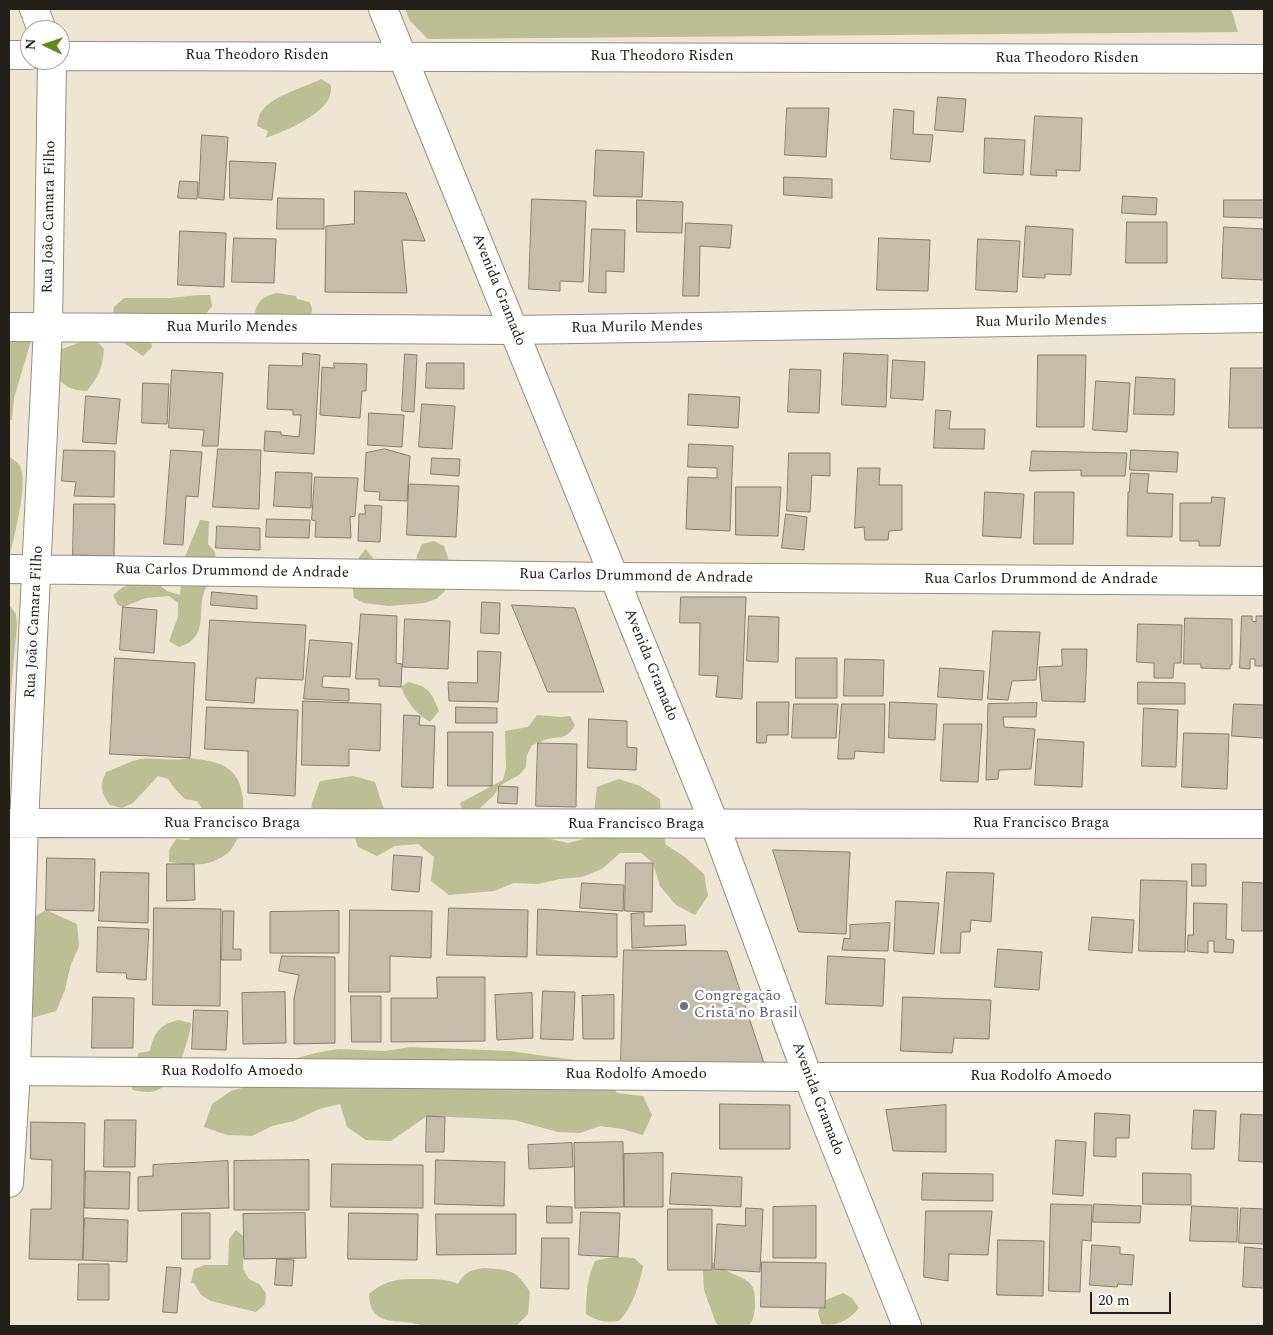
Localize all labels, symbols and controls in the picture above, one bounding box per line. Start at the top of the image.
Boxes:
north arrow [20,20,70,70]
text: N [20,38,41,51]
street label: Rua Theodoro Risden [185,47,329,65]
street label: Rua Theodoro Risden [590,48,734,66]
street label: Rua Theodoro Risden [995,50,1139,68]
street label: Rua João Camara Filho [40,140,60,294]
street label: Avenida Gramado [467,231,529,349]
street label: Rua Murilo Mendes [975,312,1107,332]
street label: Rua Murilo Mendes [571,318,703,338]
street label: Rua Murilo Mendes [166,319,298,337]
street label: Rua João Camara Filho [22,545,48,699]
street label: Rua Carlos Drummond de Andrade [115,561,349,583]
street label: Rua Carlos Drummond de Andrade [519,566,753,588]
street label: Rua Carlos Drummond de Andrade [924,571,1158,589]
street label: Avenida Gramado [619,606,681,724]
street label: Rua Francisco Braga [164,815,300,833]
street label: Rua Francisco Braga [973,815,1109,833]
street label: Rua Francisco Braga [568,816,704,834]
place label: Congregação Cristã no Brasil [694,988,798,1023]
marker: Congregação Cristã no Brasil [678,1000,690,1012]
street label: Avenida Gramado [787,1040,847,1158]
street label: Rua Rodolfo Amoedo [161,1063,303,1081]
street label: Rua Rodolfo Amoedo [565,1066,707,1084]
street label: Rua Rodolfo Amoedo [970,1068,1112,1086]
scale bar [1093,1282,1174,1314]
text: 20 m [1098,1289,1130,1312]

